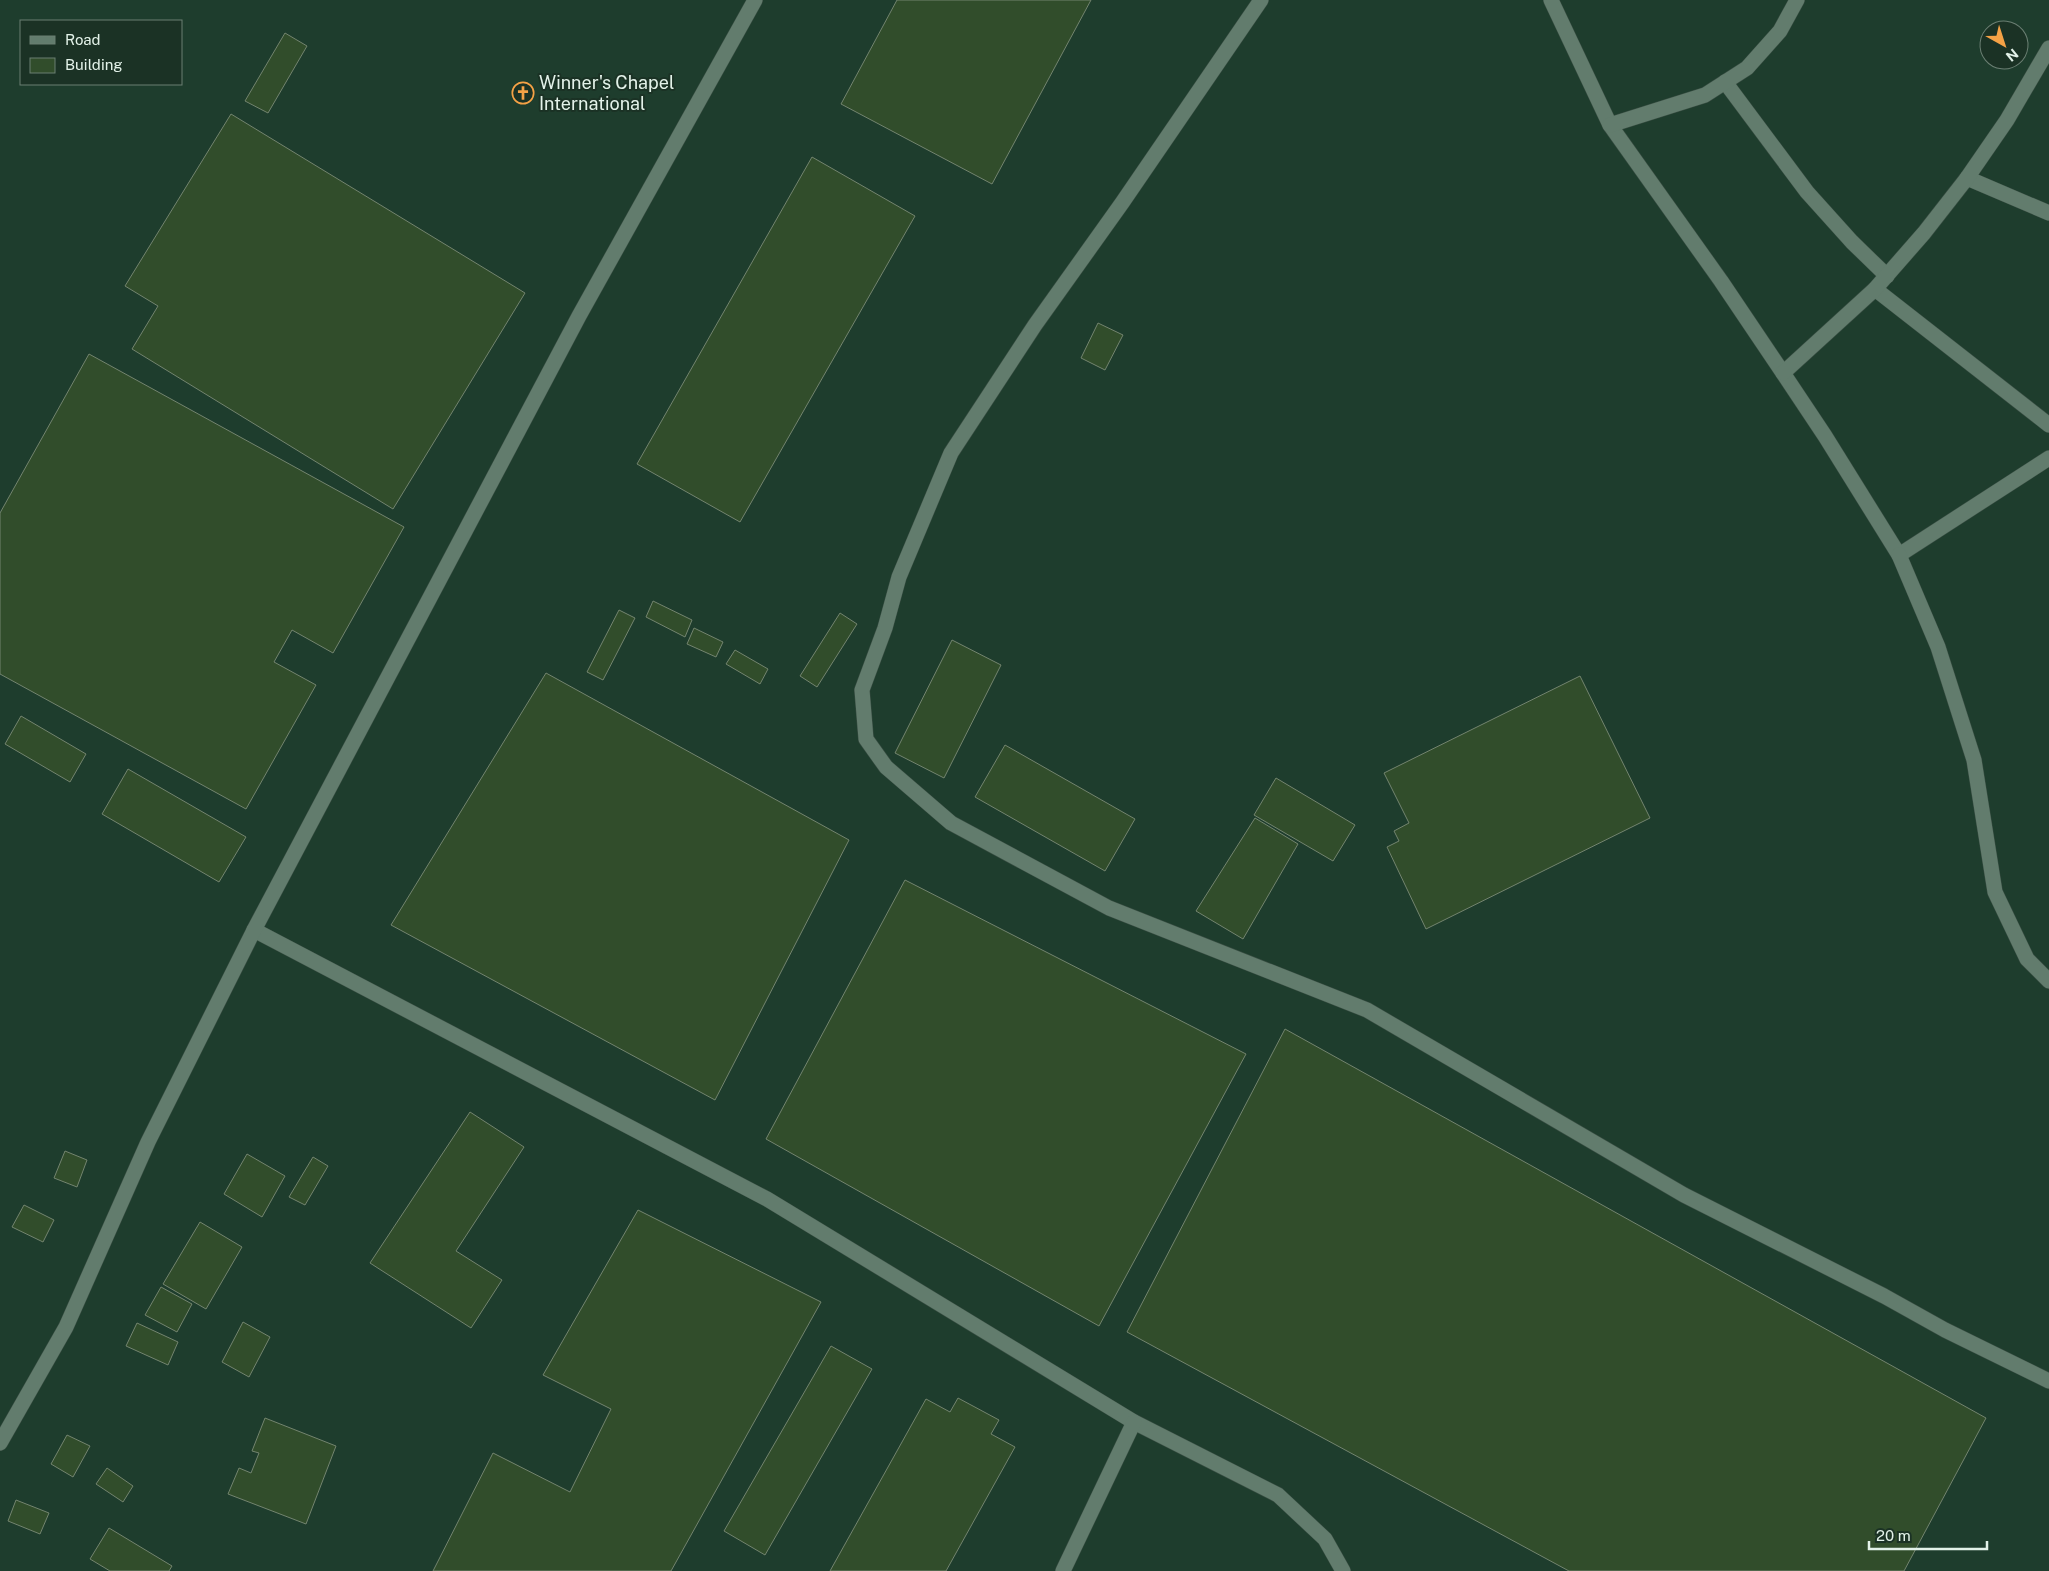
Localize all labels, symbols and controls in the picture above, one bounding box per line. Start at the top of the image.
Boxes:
legend [20,20,182,85]
north arrow [1979,20,2029,70]
text: Road [65,31,101,48]
text: N [2003,45,2021,65]
text: Building [65,56,123,73]
place label: Winner's Chapel International [539,72,674,114]
church icon: Winner's Chapel International [511,81,535,105]
scale bar [1869,1518,1986,1550]
text: 20 m [1876,1527,1911,1544]

